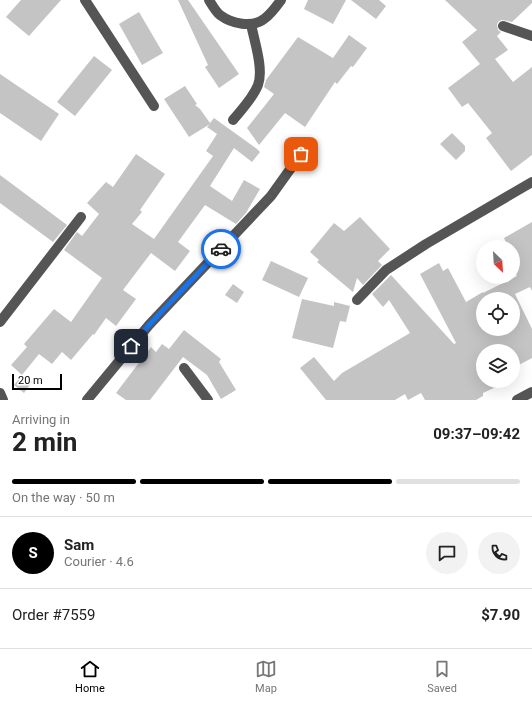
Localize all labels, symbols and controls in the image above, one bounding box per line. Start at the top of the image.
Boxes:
pin [284,137,318,171]
icon: bag [290,143,312,165]
courier [201,229,241,269]
icon: car [210,238,232,260]
north arrow [476,240,520,284]
map controls [476,240,520,388]
button: locate [476,292,520,336]
pin [114,329,148,363]
icon: home [120,335,142,357]
button: layers [476,344,520,388]
scale bar [12,372,62,391]
text: 20 m [18,374,43,387]
text: Arriving in [12,412,70,427]
text: 09:37–09:42 [433,425,520,443]
text: 2 min [12,427,77,457]
text: On the way · 50 m [12,490,115,505]
button: chat [426,532,468,574]
button: phone [478,532,520,574]
text: Sam [64,536,94,554]
text: S [28,544,38,562]
text: Courier · 4.6 [64,554,134,569]
text: Order #7559 [12,606,95,624]
text: $7.90 [481,606,520,624]
tab: Home [75,658,105,695]
tab: Map [255,658,277,695]
tab: Saved [427,658,457,695]

